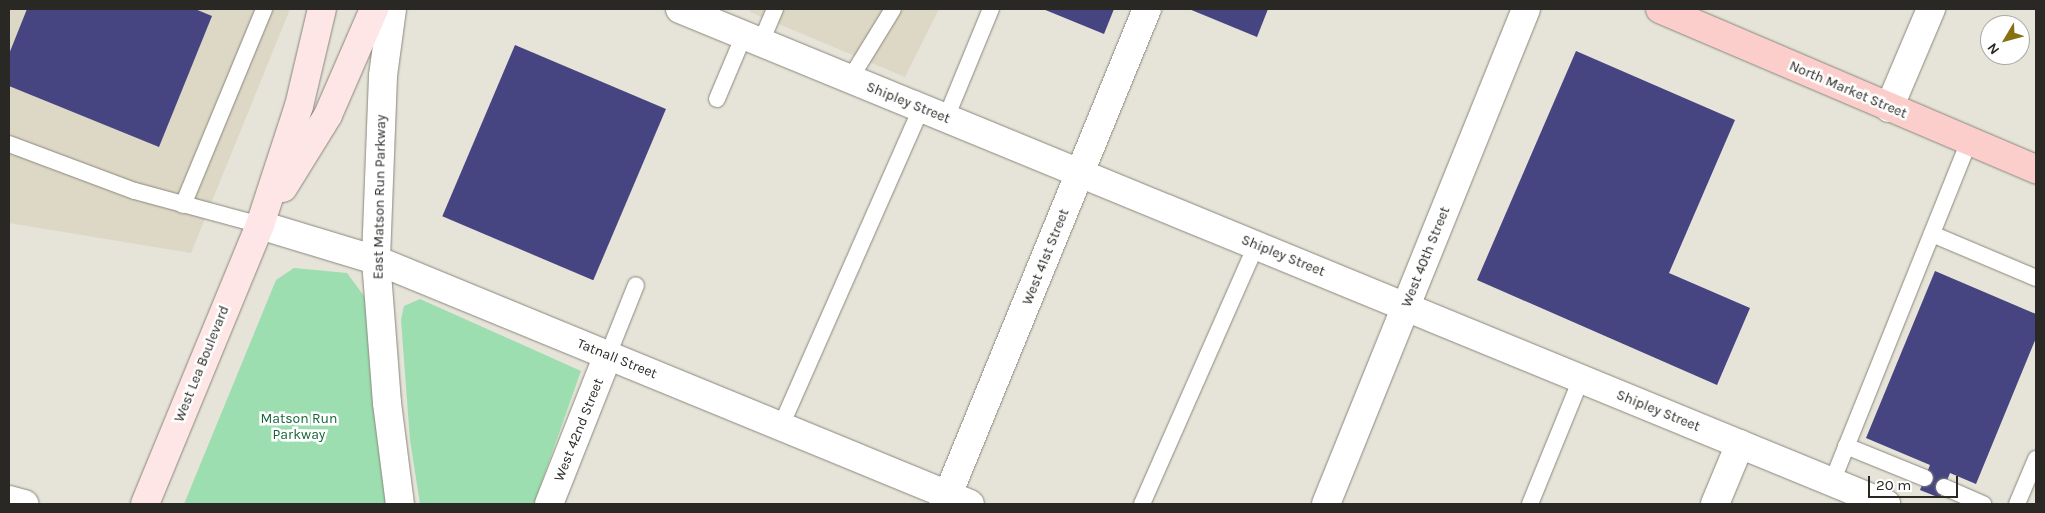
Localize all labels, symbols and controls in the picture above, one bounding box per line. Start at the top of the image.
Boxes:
north arrow [1980,15,2030,65]
text: N [1984,40,2003,58]
street label: North Market Street [1787,58,1909,122]
street label: Shipley Street [864,79,952,127]
street label: East Matson Run Parkway [370,115,390,279]
street label: West 40th Street [1398,204,1454,310]
street label: West 41st Street [1019,207,1073,307]
street label: Shipley Street [1239,232,1327,280]
street label: West Lea Boulevard [171,303,233,425]
street label: Tatnall Street [575,335,659,383]
street label: West 42nd Street [551,376,607,484]
street label: Shipley Street [1614,387,1702,435]
park label: Matson Run Parkway [260,411,338,444]
scale bar [1870,466,1960,498]
text: 20 m [1876,476,1911,494]

